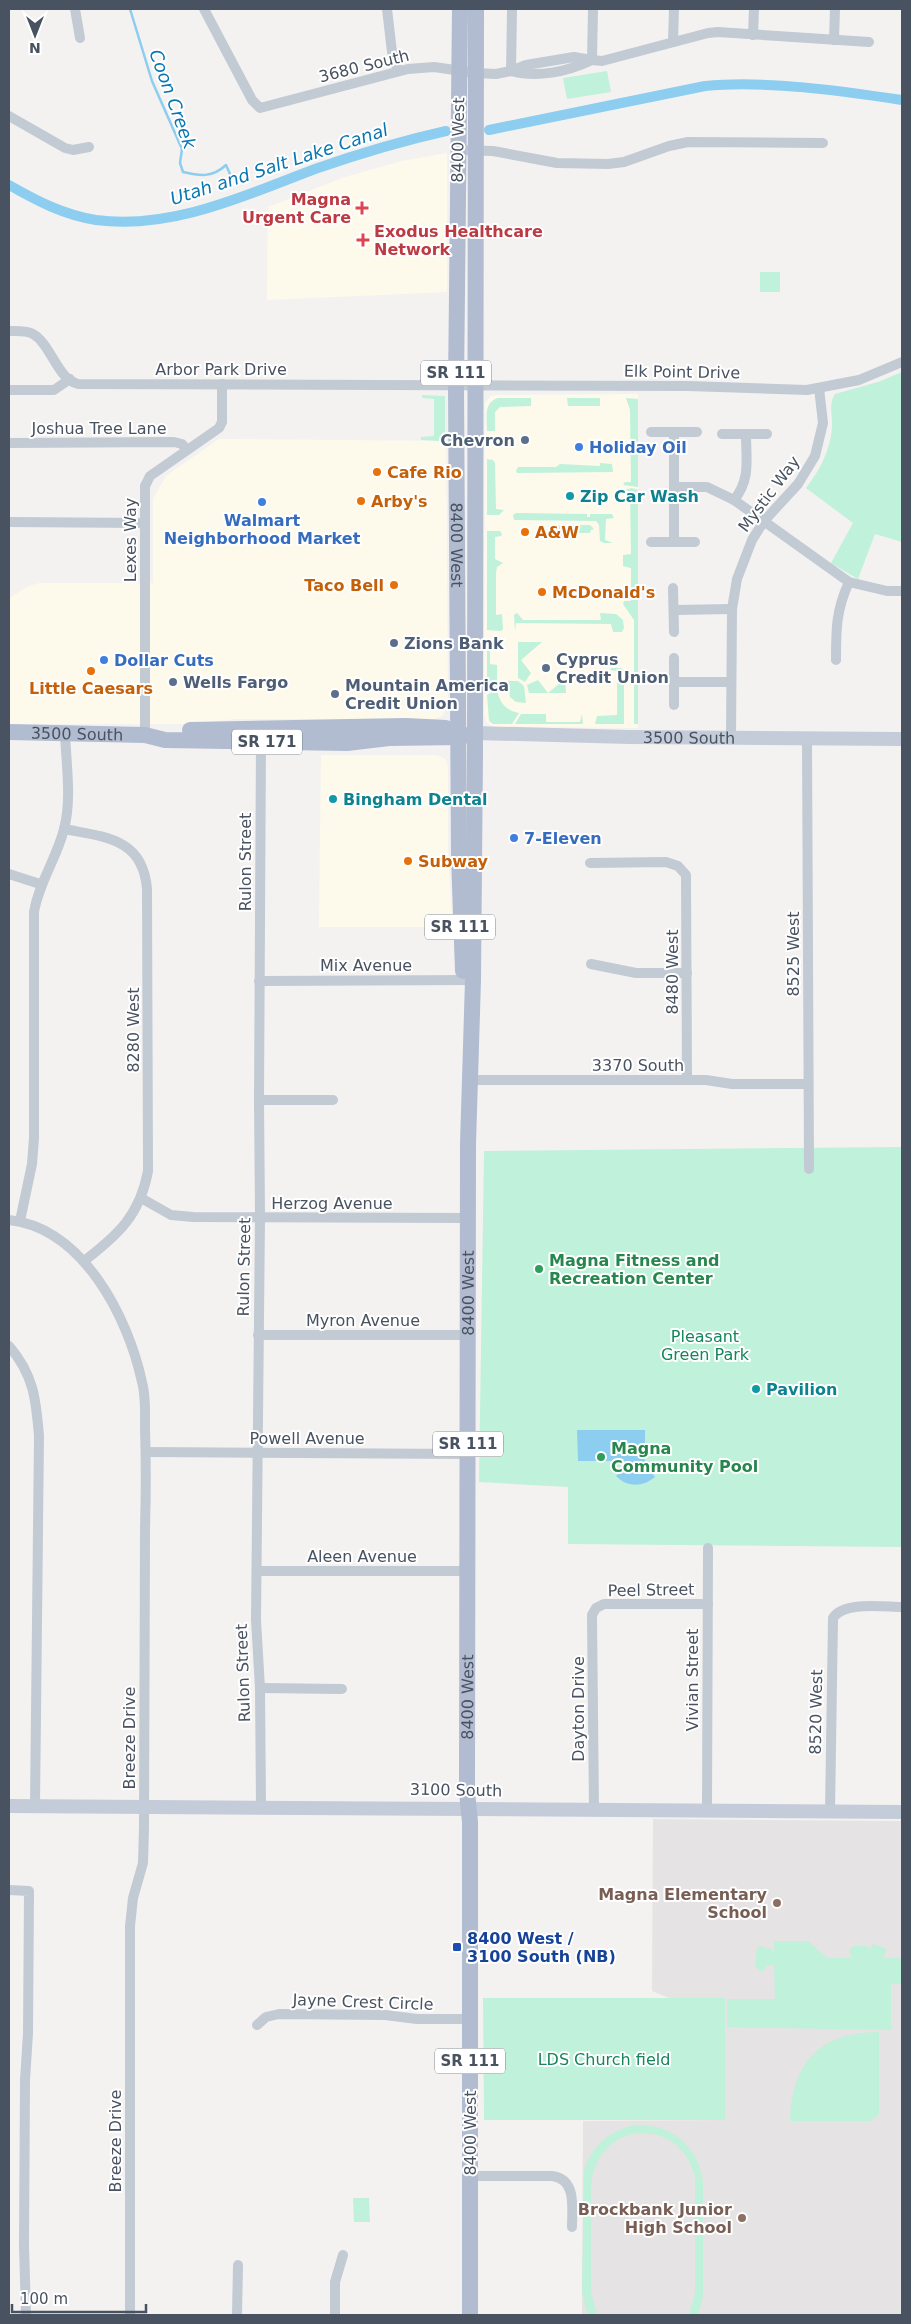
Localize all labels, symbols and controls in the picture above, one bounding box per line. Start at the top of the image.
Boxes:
north arrow [10,10,60,60]
text: N [29,40,41,56]
water label: Coon Creek [145,46,201,153]
street label: 3680 South [317,46,411,86]
street label: 8400 West [448,97,468,183]
water label: Utah and Salt Lake Canal [168,119,390,209]
place label: Magna Urgent Care [242,190,351,227]
marker: Magna Urgent Care [355,201,369,215]
place label: Exodus Healthcare Network [374,222,543,259]
marker: Exodus Healthcare Network [356,233,370,247]
street label: Arbor Park Drive [155,360,287,379]
road number: SR 111 [421,360,491,386]
street label: Elk Point Drive [624,361,740,383]
street label: Joshua Tree Lane [30,419,167,438]
place label: Chevron [440,431,515,450]
marker: Chevron [519,434,531,446]
place label: Holiday Oil [589,438,687,457]
marker: Holiday Oil [573,441,585,453]
street label: Mystic Way [734,452,804,536]
place label: Cafe Rio [387,463,462,482]
marker: Cafe Rio [371,466,383,478]
place label: Zip Car Wash [580,487,699,506]
marker: Zip Car Wash [564,490,576,502]
place label: Arby's [371,492,428,511]
marker: Arby's [355,495,367,507]
marker: Walmart Neighborhood Market [256,496,268,508]
street label: Lexes Way [121,498,140,582]
street label: 8400 West [447,502,467,588]
place label: Walmart Neighborhood Market [164,511,361,548]
place label: A&W [535,523,579,542]
marker: A&W [519,526,531,538]
place label: Taco Bell [304,576,384,595]
marker: Taco Bell [388,579,400,591]
place label: McDonald's [552,583,655,602]
marker: McDonald's [536,586,548,598]
place label: Zions Bank [404,634,504,653]
marker: Zions Bank [388,637,400,649]
place label: Cyprus Credit Union [556,650,669,687]
place label: Dollar Cuts [114,651,214,670]
marker: Dollar Cuts [98,654,110,666]
marker: Cyprus Credit Union [540,662,552,674]
marker: Little Caesars [85,665,97,677]
place label: Wells Fargo [183,673,288,692]
marker: Wells Fargo [167,676,179,688]
place label: Mountain America Credit Union [345,676,509,713]
place label: Little Caesars [29,679,153,698]
marker: Mountain America Credit Union [329,688,341,700]
street label: 3500 South [31,723,123,744]
street label: 3500 South [643,728,735,747]
road number: SR 171 [232,730,302,754]
place label: Bingham Dental [343,790,487,809]
marker: Bingham Dental [327,793,339,805]
street label: Rulon Street [236,813,255,911]
place label: 7-Eleven [524,829,602,848]
marker: 7-Eleven [508,832,520,844]
place label: Subway [418,852,488,871]
marker: Subway [402,855,414,867]
street label: 8525 West [784,911,803,997]
road number: SR 111 [425,914,495,940]
street label: 8480 West [663,929,682,1015]
street label: Mix Avenue [320,956,412,975]
street label: 8280 West [124,987,143,1073]
street label: 3370 South [592,1056,684,1075]
street label: Herzog Avenue [271,1194,393,1213]
street label: Rulon Street [234,1218,254,1316]
street label: 8400 West [458,1251,477,1336]
place label: Magna Fitness and Recreation Center [549,1251,720,1288]
marker: Magna Fitness and Recreation Center [533,1263,545,1275]
street label: Myron Avenue [306,1311,420,1330]
park label: Pleasant Green Park [661,1327,750,1364]
place label: Pavilion [766,1380,837,1399]
marker: Pavilion [750,1383,762,1395]
street label: Powell Avenue [249,1429,365,1448]
road number: SR 111 [433,1432,503,1456]
place label: Magna Community Pool [611,1439,758,1476]
marker: Magna Community Pool [595,1451,607,1463]
street label: Aleen Avenue [307,1547,417,1566]
street label: Peel Street [607,1580,695,1600]
street label: Rulon Street [232,1623,254,1723]
street label: Vivian Street [683,1629,702,1731]
street label: 8400 West [458,1655,477,1740]
street label: Dayton Drive [569,1656,588,1762]
street label: 8520 West [806,1669,826,1755]
street label: Breeze Drive [120,1687,139,1789]
street label: 3100 South [410,1780,502,1800]
place label: Magna Elementary School [598,1885,768,1922]
marker: Magna Elementary School [771,1897,783,1909]
place label: 8400 West / 3100 South (NB) [467,1929,616,1966]
marker: 8400 West / 3100 South (NB) [451,1941,463,1953]
street label: Jayne Crest Circle [291,1990,434,2014]
road number: SR 111 [435,2048,505,2074]
park label: LDS Church field [538,2050,670,2069]
street label: Breeze Drive [106,2090,125,2192]
street label: 8400 West [461,2090,480,2176]
place label: Brockbank Junior High School [578,2200,732,2237]
marker: Brockbank Junior High School [736,2212,748,2224]
scale bar [12,2282,146,2314]
text: 100 m [20,2290,68,2308]

